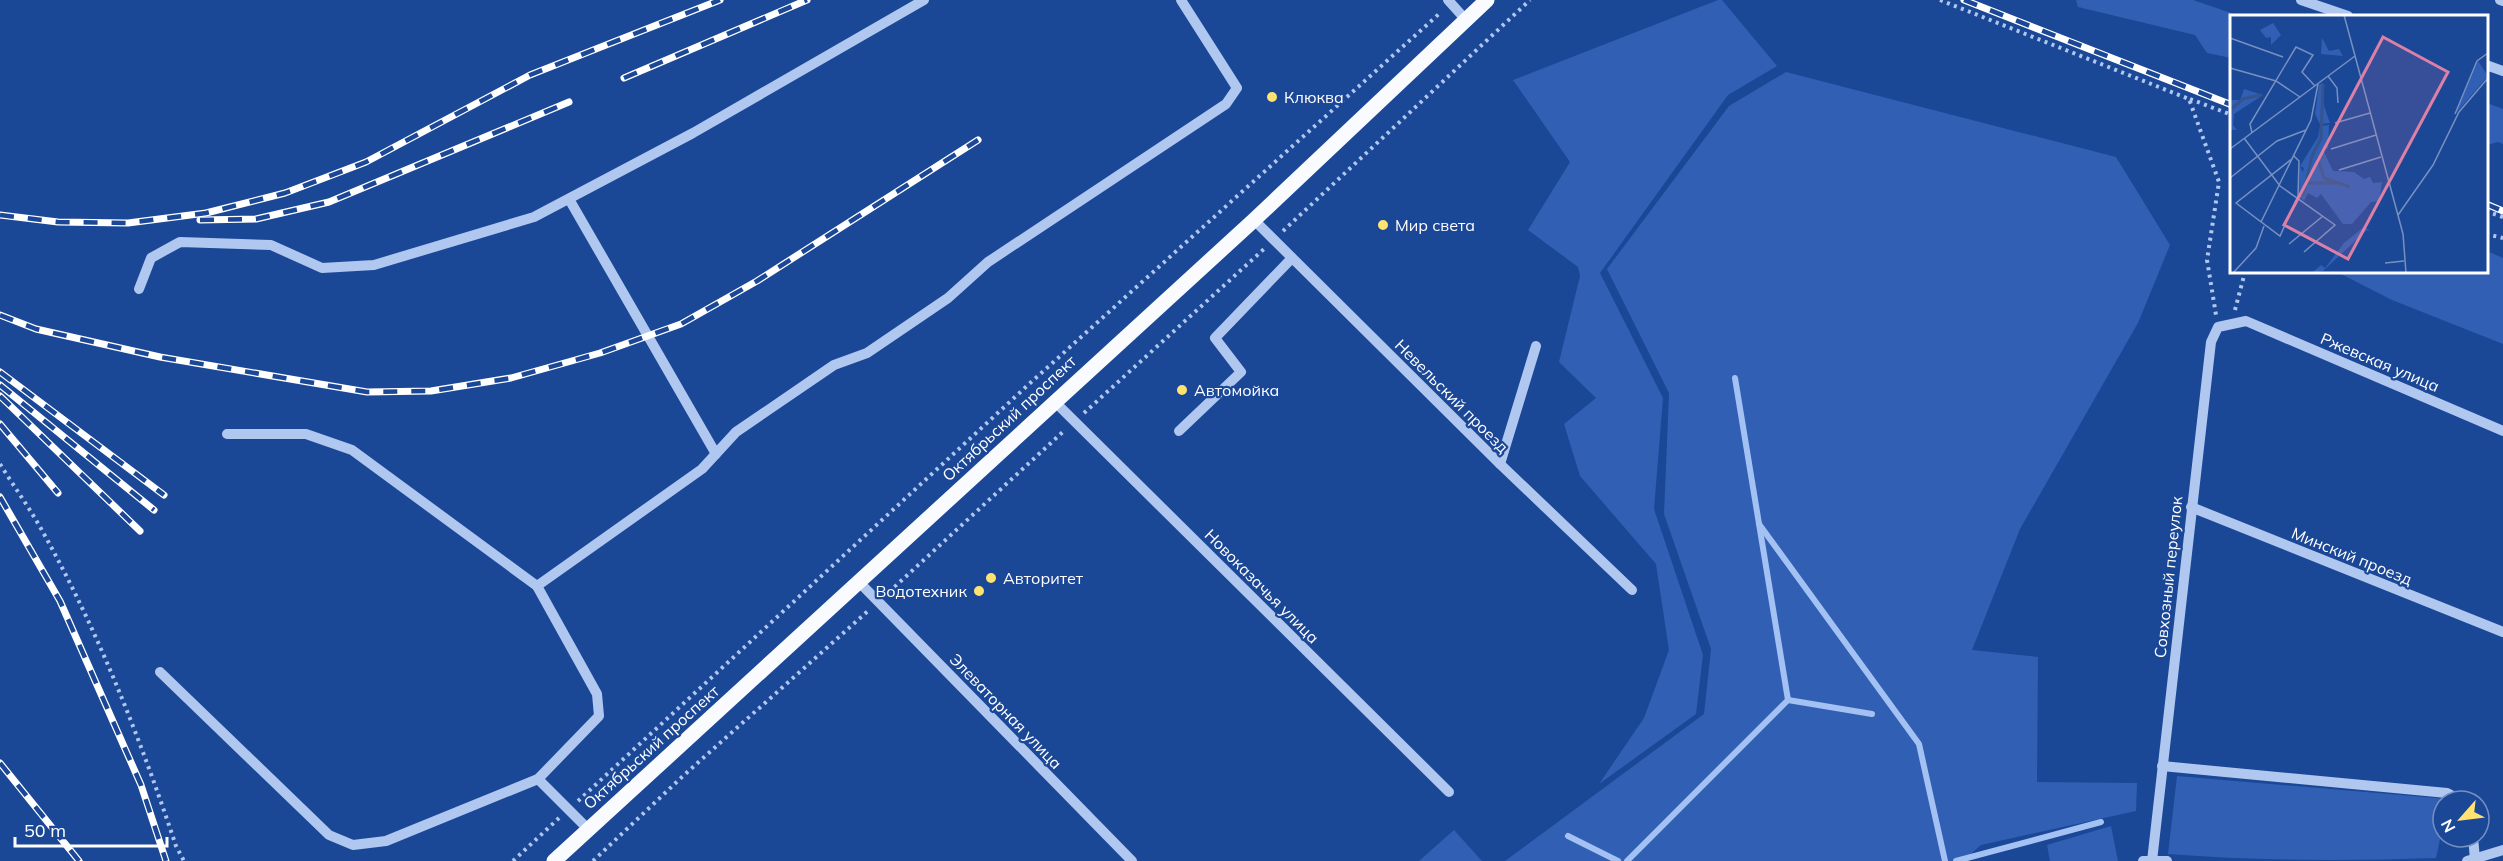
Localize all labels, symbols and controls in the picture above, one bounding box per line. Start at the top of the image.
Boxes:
inset map [2230,15,2488,273]
place label: Клюква [1284,87,1344,107]
marker: Клюква [1265,90,1279,104]
place label: Мир света [1395,215,1475,235]
marker: Мир света [1376,218,1390,232]
street label: Ржевская улица [2318,328,2442,396]
street label: Невельский проезд [1391,335,1513,457]
street label: Октябрьский проспект [938,350,1081,485]
place label: Автомойка [1194,380,1279,400]
marker: Автомойка [1175,383,1189,397]
street label: Совхозный переулок [2150,495,2186,659]
street label: Минский проезд [2289,523,2415,589]
street label: Новоказачья улица [1201,525,1323,647]
place label: Авторитет [1003,568,1084,588]
marker: Авторитет [984,571,998,585]
place label: Водотехник [875,581,967,601]
marker: Водотехник [972,584,986,598]
street label: Элеваторная улица [946,649,1066,773]
street label: Октябрьский проспект [579,680,724,813]
north arrow [2431,789,2491,849]
scale bar [15,810,166,848]
text: N [2436,816,2459,836]
text: 50 m [24,819,66,842]

